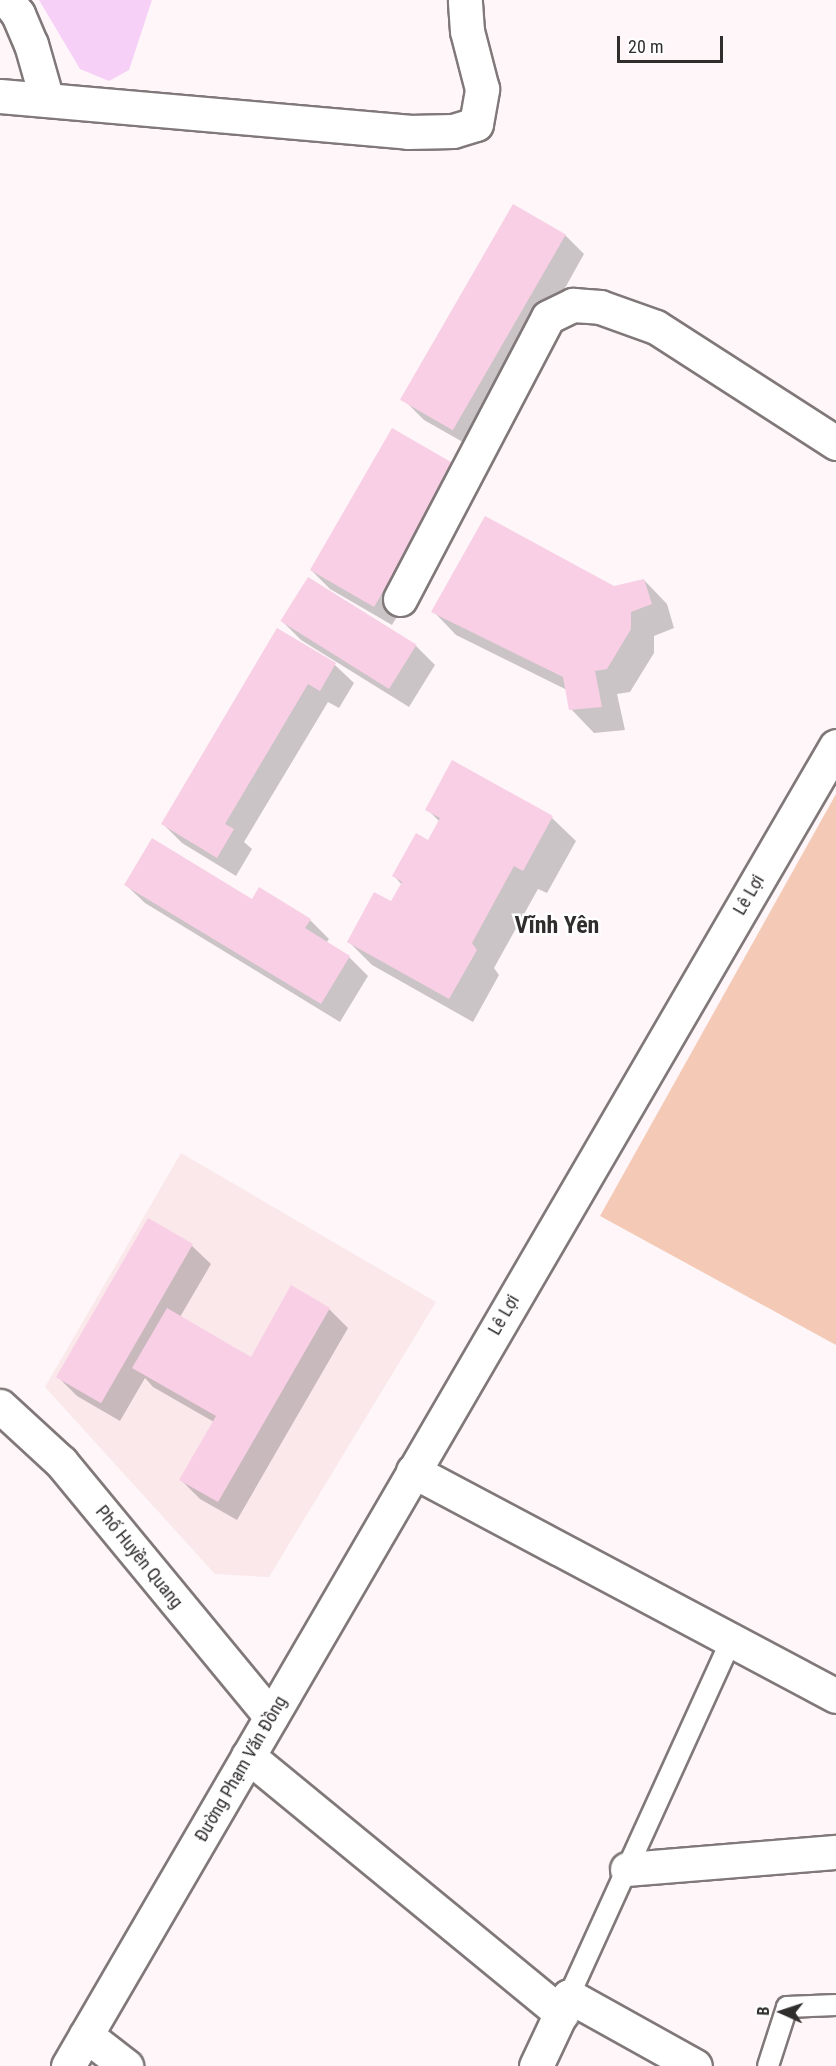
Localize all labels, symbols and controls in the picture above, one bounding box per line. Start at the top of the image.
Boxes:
scale bar [620,24,726,62]
text: 20 m [628,36,663,57]
street label: Lê Lợi [729,871,769,919]
district label: Vĩnh Yên [515,912,599,940]
street label: Lê Lợi [484,1291,524,1339]
street label: Phố Huyền Quang [91,1501,187,1613]
street label: Đường Phạm Văn Đồng [191,1692,291,1846]
north arrow [752,1982,812,2042]
text: B [754,2006,773,2016]

